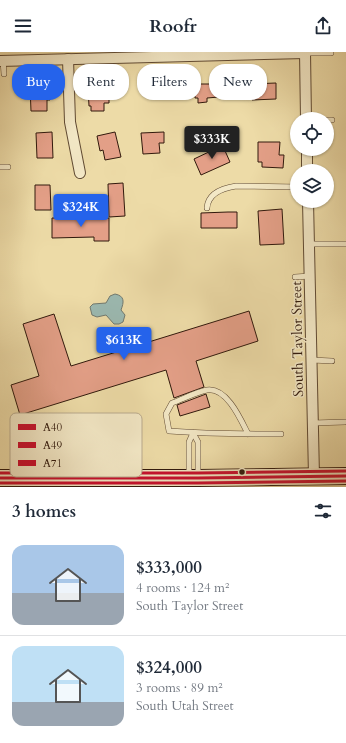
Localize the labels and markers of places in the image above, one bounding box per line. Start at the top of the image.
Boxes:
pin: $333K [184,126,240,160]
pin: $324K [53,194,109,228]
pin: $613K [96,327,152,361]
unlabelled marker [237,467,247,477]

